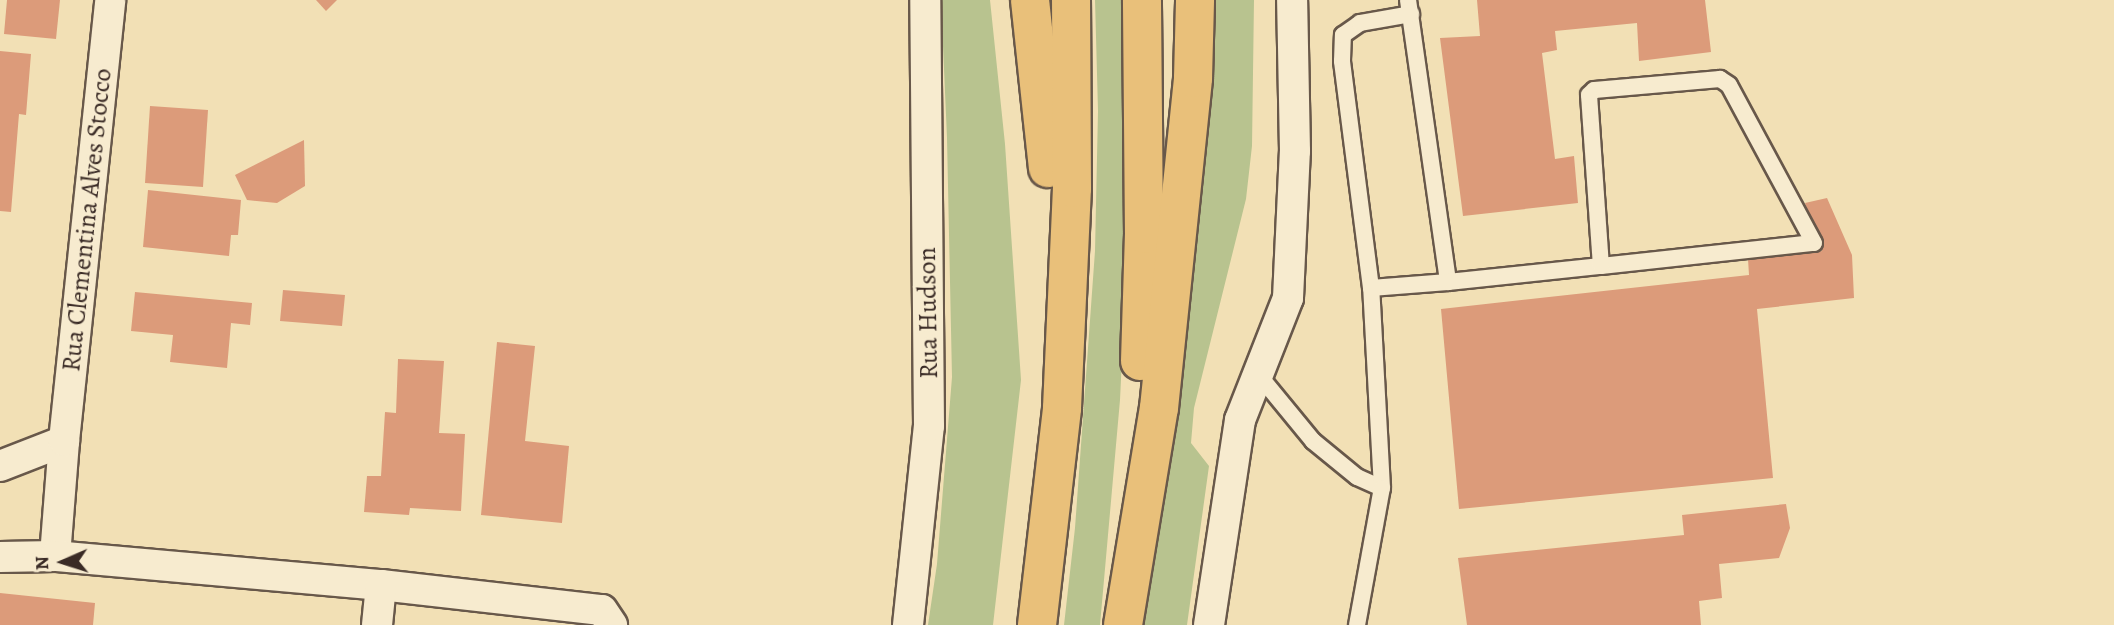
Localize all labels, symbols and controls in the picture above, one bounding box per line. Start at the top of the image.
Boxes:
street label: Rua Clementina Alves Stocco [56,67,118,373]
street label: Rua Hudson [911,247,945,379]
north arrow [28,527,98,597]
text: N [29,556,55,571]

